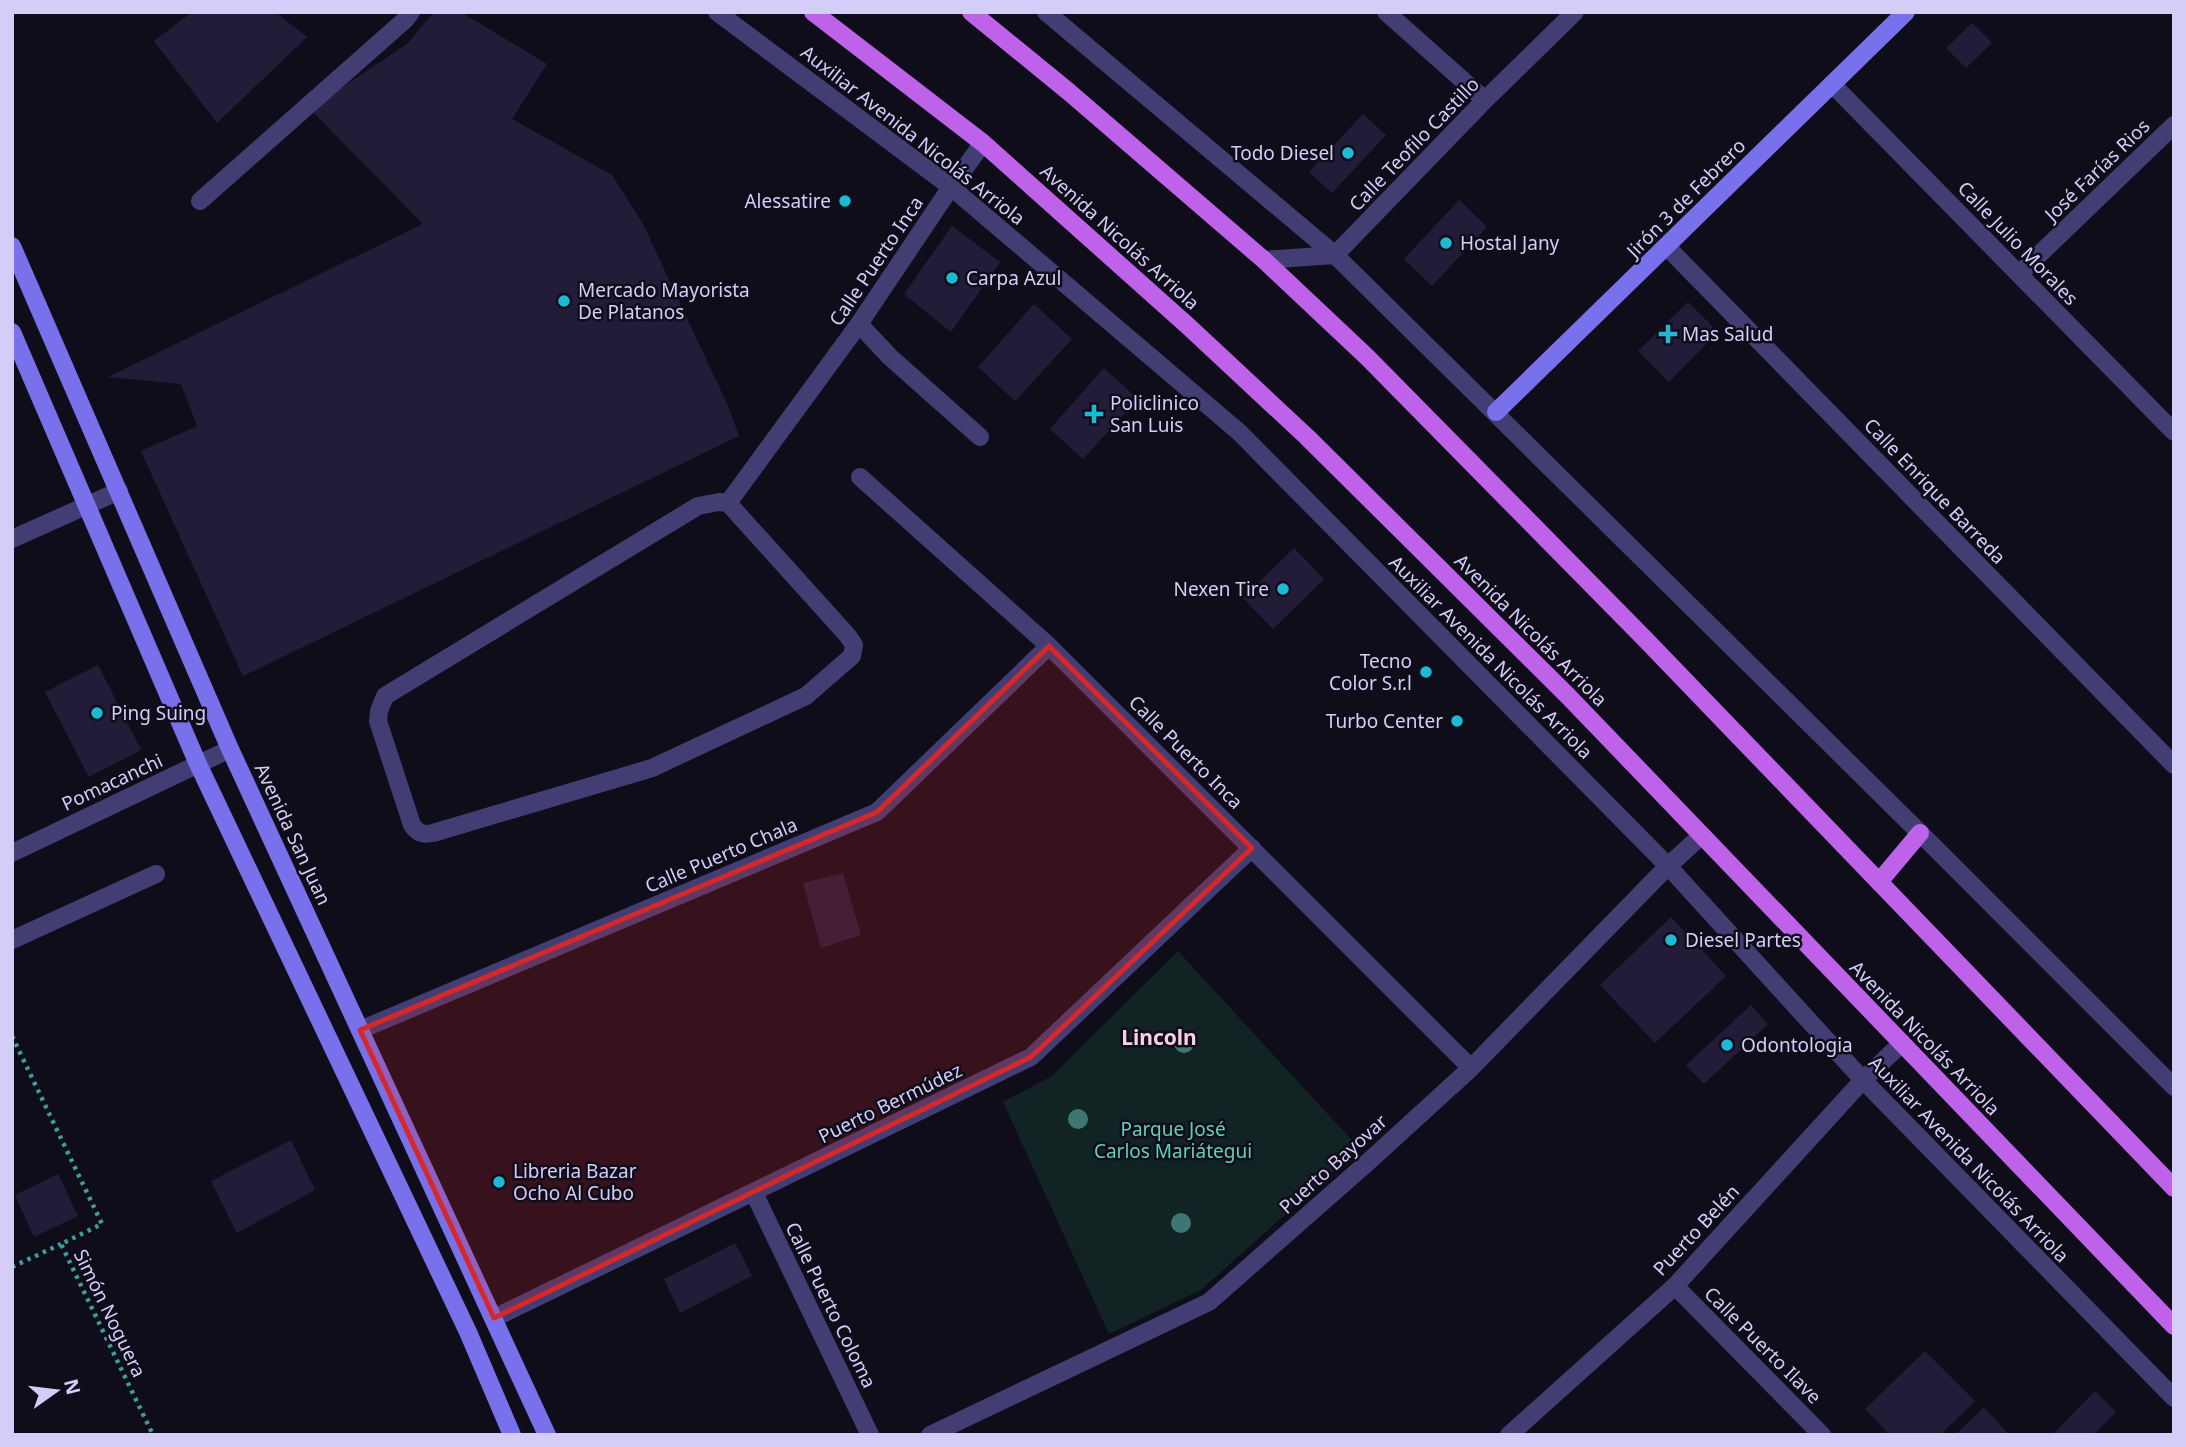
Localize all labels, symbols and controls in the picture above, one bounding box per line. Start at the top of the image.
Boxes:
street label: Auxiliar Avenida Nicolás Arriola [796,39,1030,231]
street label: Calle Teofilo Castillo [1343,71,1485,217]
street label: José Farías Rios [2037,113,2155,228]
street label: Jirón 3 de Febrero [1619,133,1751,265]
place label: Todo Diesel [1231,140,1334,166]
marker: Todo Diesel [1340,145,1356,161]
street label: Avenida Nicolás Arriola [1035,158,1205,316]
street label: Calle Julio Morales [1952,175,2084,311]
place label: Alessatire [744,188,831,214]
street label: Calle Puerto Inca [823,191,929,331]
marker: Alessatire [837,193,853,209]
place label: Hostal Jany [1460,230,1560,256]
marker: Hostal Jany [1438,235,1454,251]
place label: Carpa Azul [966,265,1062,291]
marker: Carpa Azul [944,270,960,286]
place label: Mercado Mayorista De Platanos [578,277,750,325]
marker: Mercado Mayorista De Platanos [556,293,572,309]
place label: Mas Salud [1682,321,1773,347]
marker: Mas Salud [1660,326,1676,342]
place label: Policlinico San Luis [1110,390,1199,438]
marker: Policlinico San Luis [1084,404,1104,424]
street label: Calle Enrique Barreda [1858,412,2012,570]
street label: Avenida Nicolás Arriola [1449,548,1613,712]
street label: Auxiliar Avenida Nicolás Arriola [1384,550,1598,764]
place label: Nexen Tire [1174,576,1269,602]
marker: Nexen Tire [1275,581,1291,597]
place label: Tecno Color S.r.l [1329,648,1412,696]
marker: Tecno Color S.r.l [1418,664,1434,680]
street label: Calle Puerto Inca [1123,689,1249,815]
place label: Ping Suing [111,700,206,726]
marker: Ping Suing [89,705,105,721]
place label: Turbo Center [1326,708,1443,734]
marker: Turbo Center [1449,713,1465,729]
street label: Pomacanchi [57,747,167,817]
street label: Avenida San Juan [249,759,337,909]
street label: Calle Puerto Chala [641,811,801,899]
place label: Diesel Partes [1685,927,1801,953]
marker: Diesel Partes [1663,932,1679,948]
street label: Avenida Nicolás Arriola [1844,955,2006,1121]
district label: Lincoln [1121,1023,1197,1051]
place label: Odontologia [1741,1032,1853,1058]
marker: Odontologia [1719,1037,1735,1053]
street label: Auxiliar Avenida Nicolás Arriola [1863,1050,2075,1268]
street label: Puerto Bermúdez [814,1057,966,1149]
street label: Puerto Bayovar [1273,1108,1393,1220]
park label: Parque José Carlos Mariátegui [1094,1116,1252,1164]
place label: Libreria Bazar Ocho Al Cubo [513,1158,637,1206]
marker: Libreria Bazar Ocho Al Cubo [491,1174,507,1190]
street label: Puerto Belén [1647,1179,1745,1281]
street label: Calle Puerto Coloma [780,1218,882,1392]
street label: Simón Noguera [68,1245,152,1381]
street label: Calle Puerto Ilave [1699,1281,1827,1409]
north arrow [21,1356,91,1426]
text: N [58,1376,87,1398]

